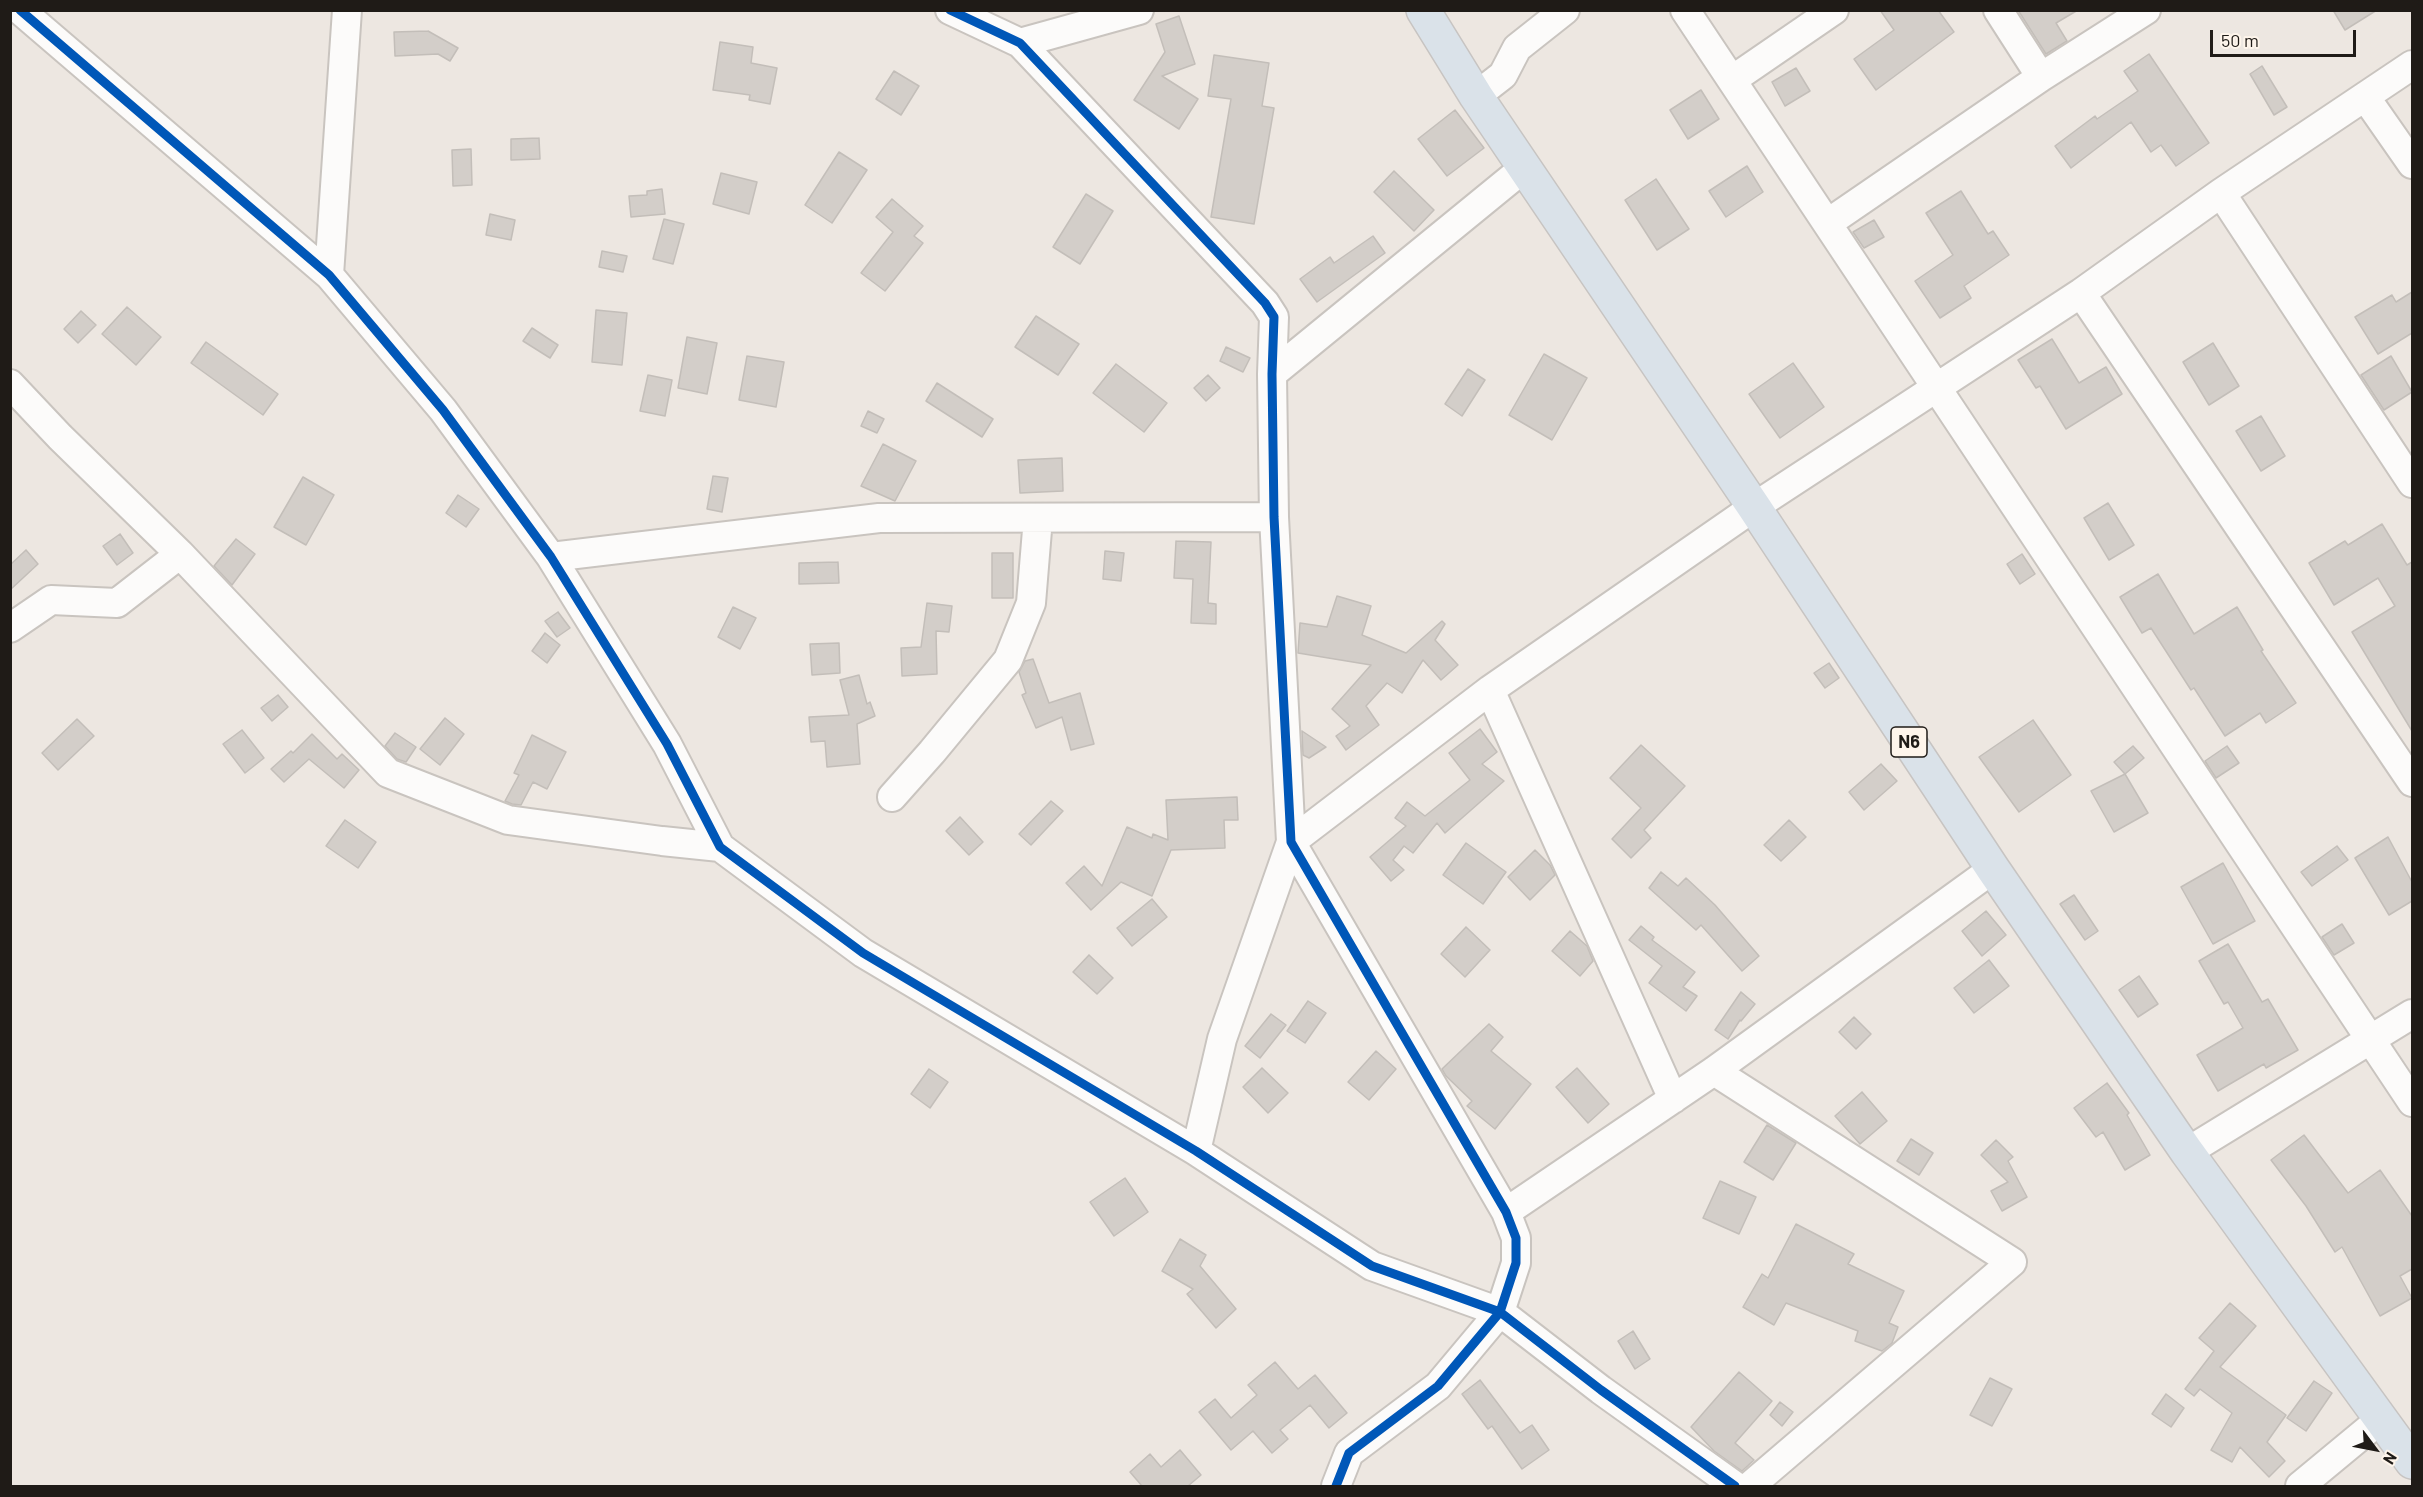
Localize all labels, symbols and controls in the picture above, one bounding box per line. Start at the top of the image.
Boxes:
scale bar [2213,18,2358,56]
text: 50 m [2221,29,2259,51]
road number: N6 [1891,727,1927,757]
north arrow [2345,1419,2405,1479]
text: N [2380,1449,2402,1468]

